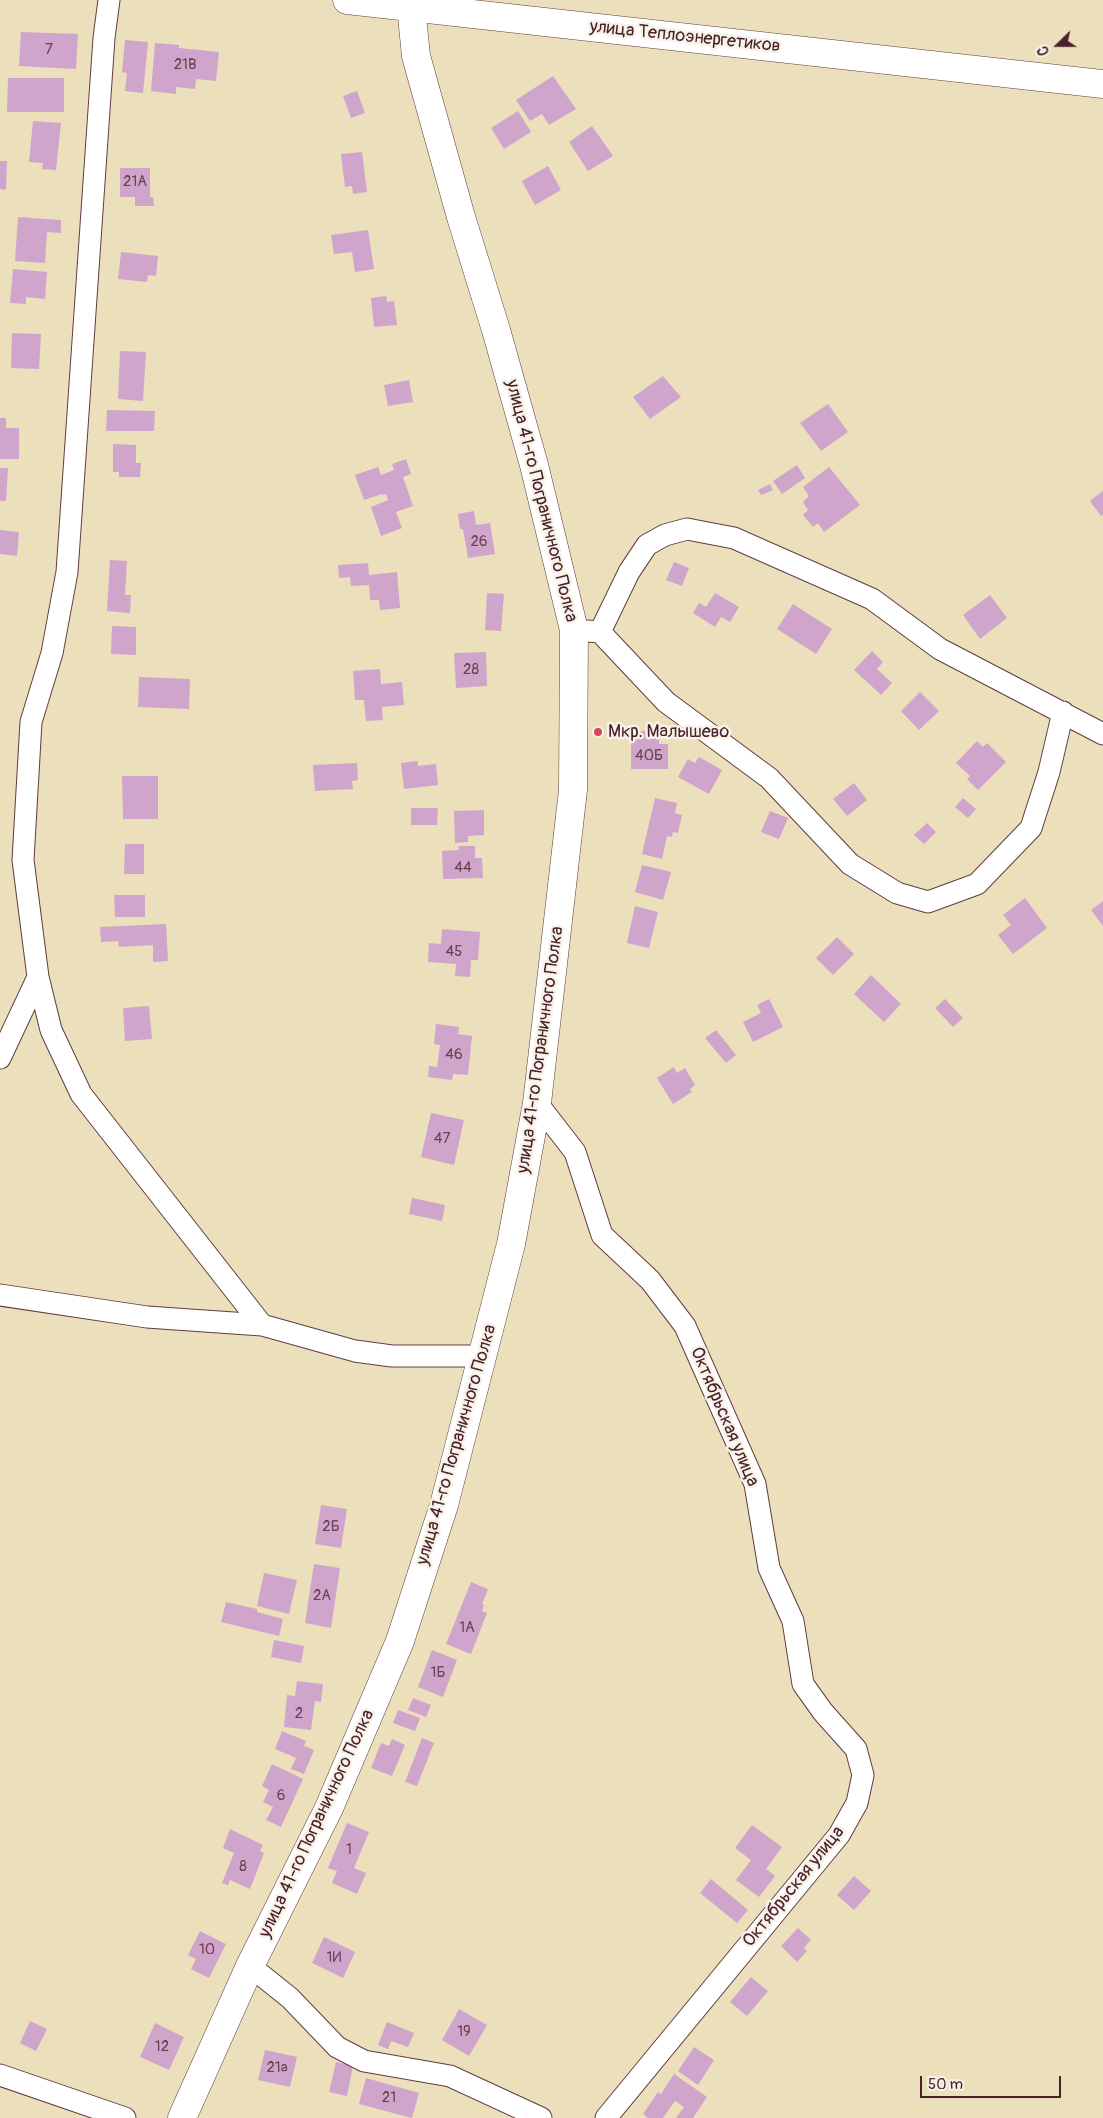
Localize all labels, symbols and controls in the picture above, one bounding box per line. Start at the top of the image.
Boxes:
street label: улица Теплоэнергетиков [589,16,781,58]
north arrow [1033,20,1083,70]
house number: 7 [45,41,53,59]
text: С [1034,44,1053,58]
house number: 21В [174,56,196,74]
house number: 21А [123,173,147,191]
street label: улица 41-го Пограничного Полка [500,378,582,624]
house number: 26 [470,533,488,551]
house number: 28 [463,661,479,679]
place label: Мкр. Малышево [608,721,729,743]
marker: Мкр. Малышево [592,726,604,738]
house number: 40Б [635,747,663,765]
house number: 44 [454,859,472,877]
street label: улица 41-го Пограничного Полка [513,925,569,1175]
house number: 45 [446,943,462,961]
house number: 46 [445,1046,463,1064]
house number: 47 [434,1130,450,1148]
street label: улица 41-го Пограничного Полка [412,1322,502,1568]
street label: Октябрьская улица [685,1344,763,1490]
house number: 2Б [322,1518,340,1536]
house number: 2А [313,1587,331,1605]
house number: 1А [459,1619,475,1637]
house number: 1Б [431,1664,445,1682]
house number: 2 [295,1705,303,1723]
street label: улица 41-го Пограничного Полка [255,1707,379,1941]
house number: 6 [277,1787,285,1805]
street label: Октябрьская улица [739,1822,849,1952]
house number: 1 [346,1841,352,1859]
house number: 8 [239,1858,247,1876]
house number: 10 [199,1941,215,1959]
house number: 1И [327,1949,341,1967]
house number: 19 [457,2023,471,2041]
house number: 12 [155,2038,169,2056]
house number: 21а [266,2059,288,2077]
scale bar [923,2066,1064,2098]
text: 50 m [928,2075,963,2094]
house number: 21 [382,2089,396,2107]

